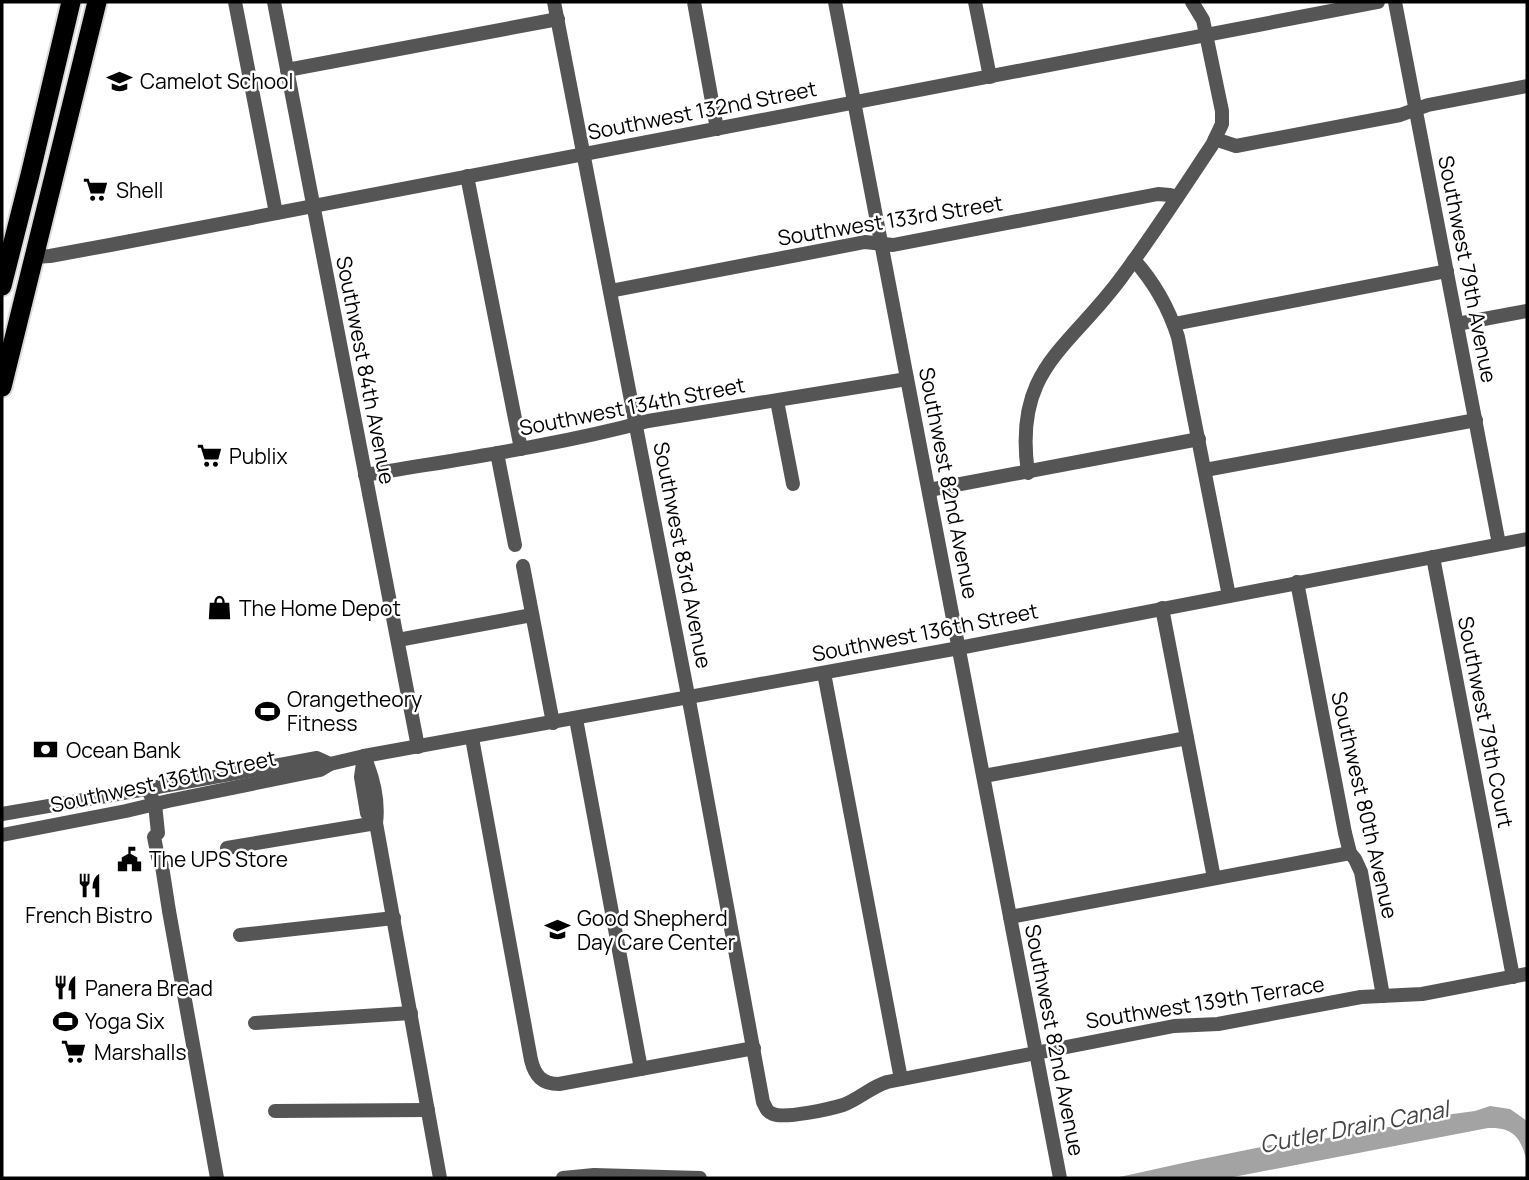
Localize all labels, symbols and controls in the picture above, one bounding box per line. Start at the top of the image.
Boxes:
school or university icon: Camelot School [106,67,134,95]
place label: Camelot School [140,67,293,95]
street label: Southwest 132nd Street [585,74,819,146]
street label: Southwest 79th Avenue [1432,153,1504,385]
supermarket icon: Shell [82,176,110,204]
place label: Shell [116,176,164,204]
street label: Southwest 133rd Street [775,188,1005,252]
street label: Southwest 84th Avenue [330,254,402,486]
street label: Southwest 82nd Avenue [913,365,985,601]
street label: Southwest 134th Street [517,370,747,442]
street label: Southwest 83rd Avenue [647,439,719,671]
supermarket icon: Publix [195,442,223,470]
place label: Publix [229,442,287,470]
shop icon: The Home Depot [205,594,233,622]
place label: The Home Depot [239,594,401,622]
street label: Southwest 136th Street [809,596,1041,668]
street label: Southwest 79th Court [1452,614,1520,830]
place label: Orangetheory Fitness [287,685,422,737]
street label: Southwest 80th Avenue [1325,689,1405,921]
sports icon: Orangetheory Fitness [253,697,281,725]
bank icon: Ocean Bank [32,736,60,764]
place label: Ocean Bank [66,736,181,764]
street label: Southwest 136th Street [48,743,278,819]
public building icon: The UPS Store [115,845,143,873]
place label: The UPS Store [149,845,288,873]
restaurant icon: French Bistro [75,872,103,900]
place label: French Bistro [25,901,153,929]
place label: Good Shepherd Day Care Center [577,904,736,956]
school or university icon: Good Shepherd Day Care Center [543,916,571,944]
street label: Southwest 82nd Avenue [1019,922,1091,1158]
street label: Southwest 139th Terrace [1084,969,1326,1035]
restaurant icon: Panera Bread [51,974,79,1002]
place label: Panera Bread [85,974,213,1002]
sports icon: Yoga Six [51,1007,79,1035]
place label: Yoga Six [85,1007,165,1035]
supermarket icon: Marshalls [60,1038,88,1066]
place label: Marshalls [94,1038,186,1066]
water label: Cutler Drain Canal [1257,1091,1454,1160]

